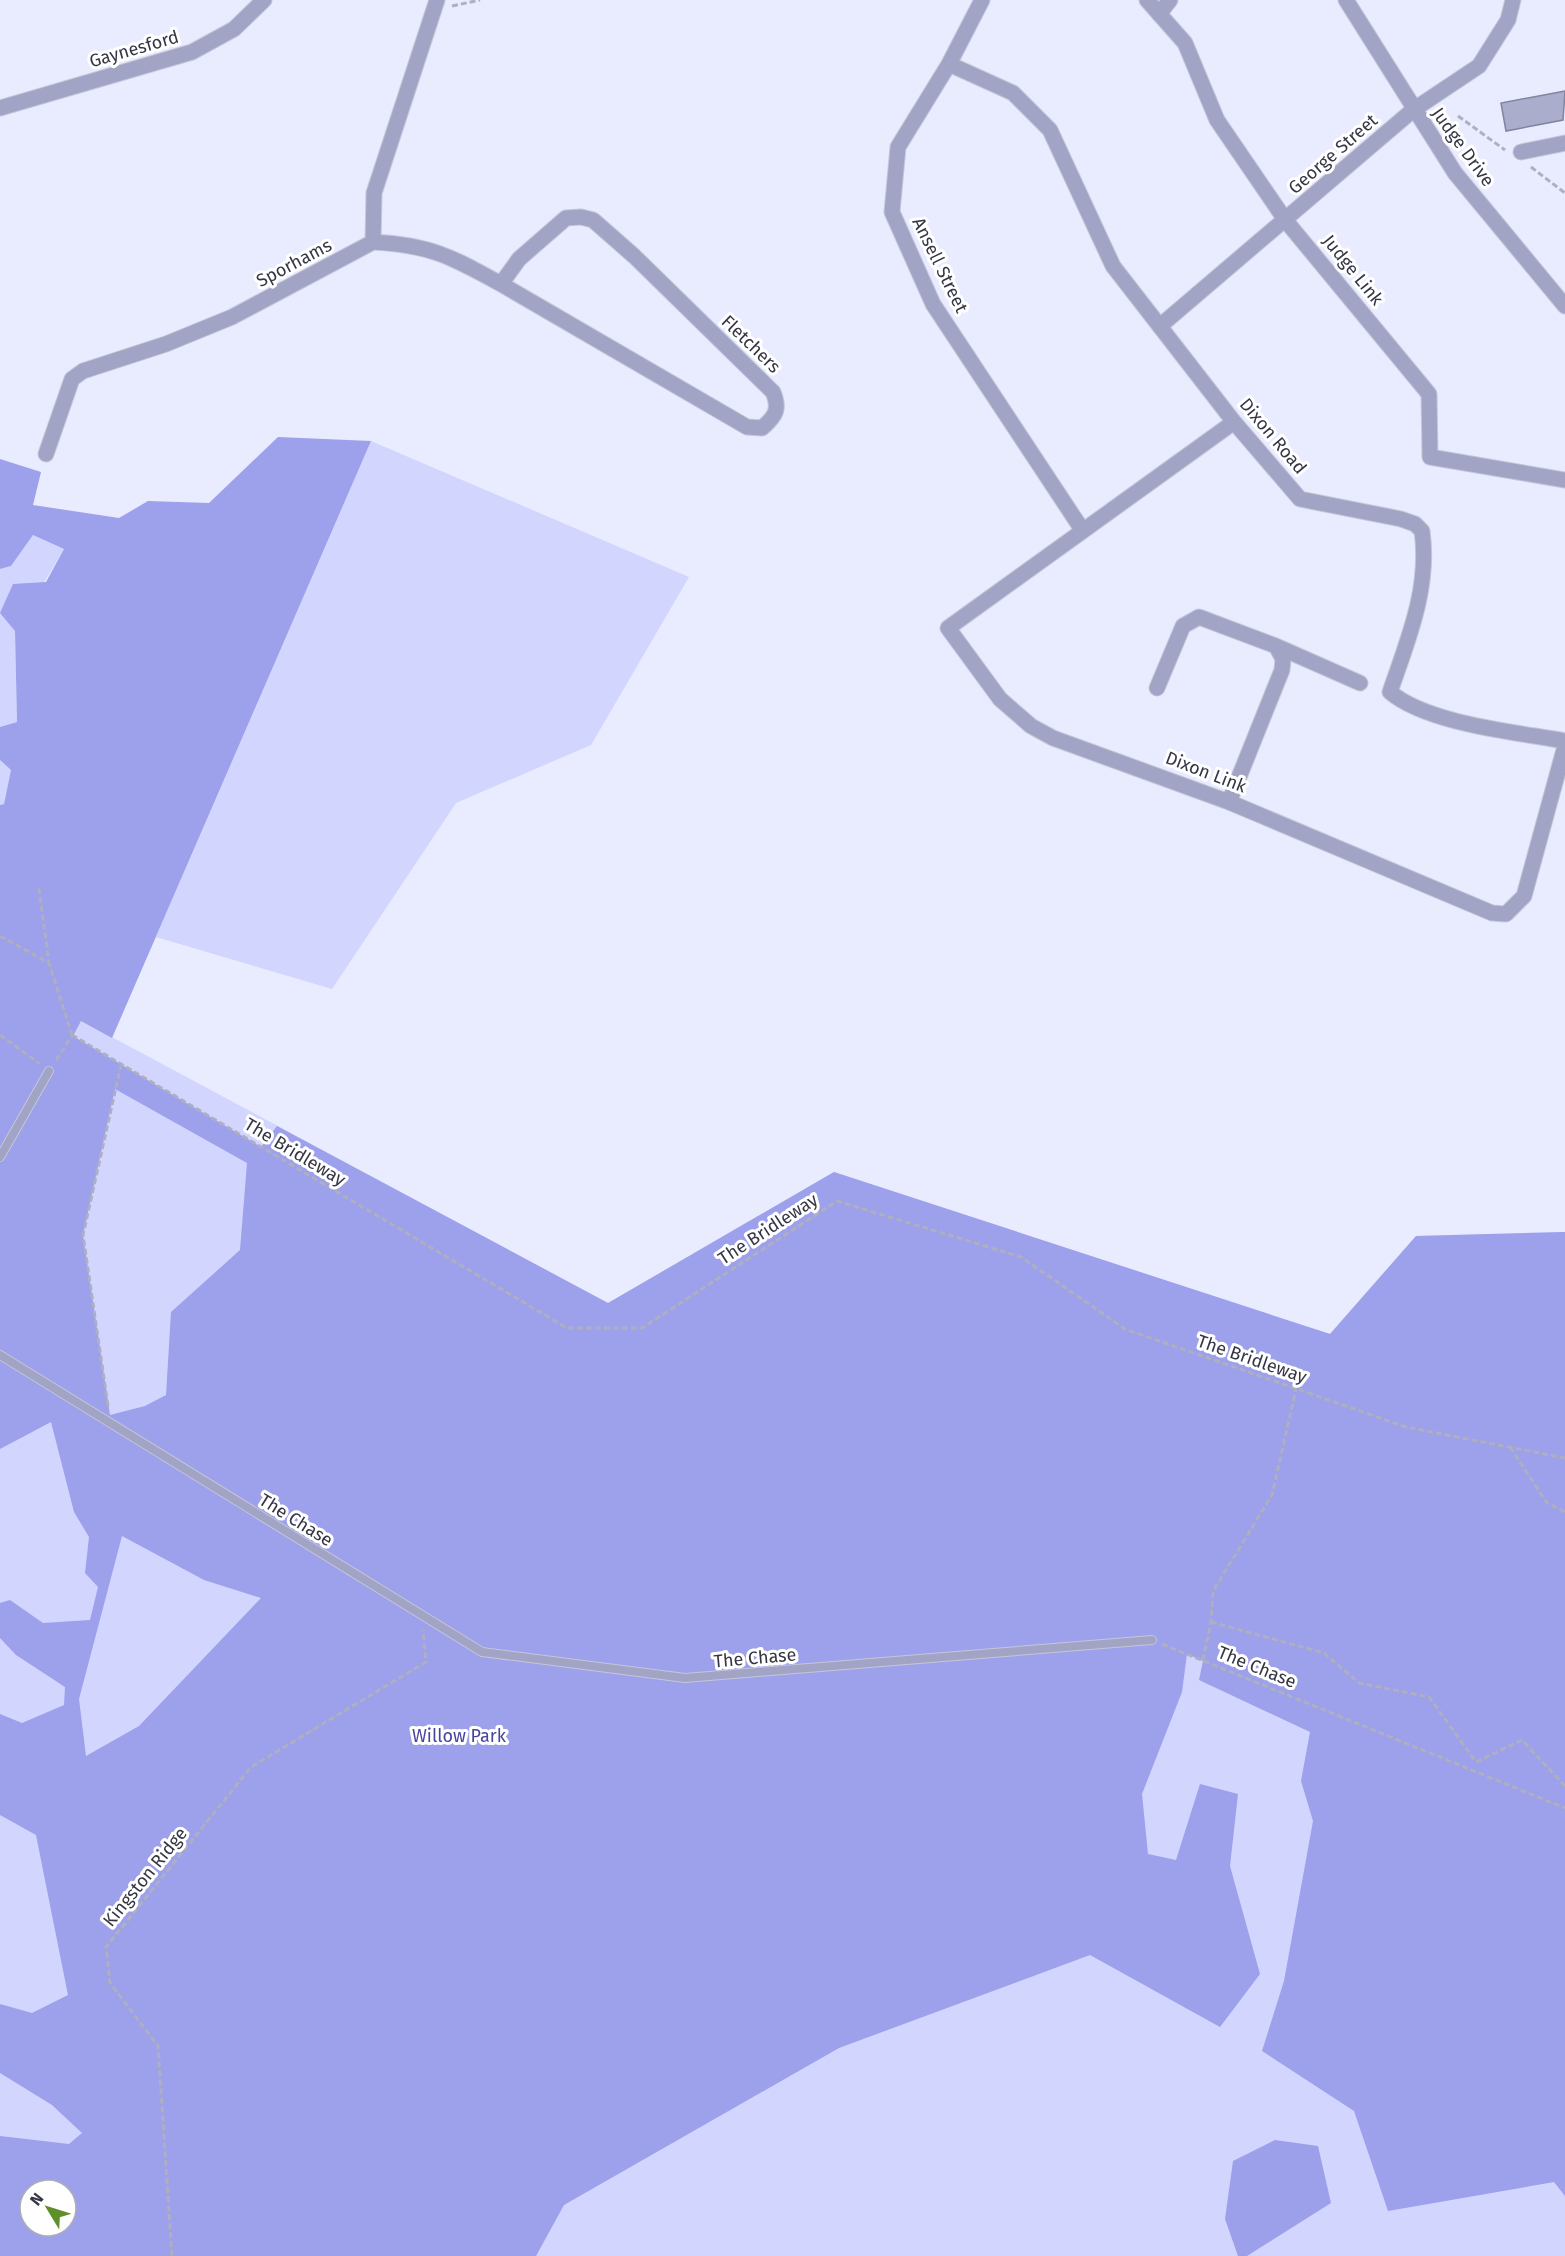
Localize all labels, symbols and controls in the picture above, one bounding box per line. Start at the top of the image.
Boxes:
street label: Gaynesford [87,26,181,72]
street label: Judge Drive [1427,103,1499,191]
street label: George Street [1284,109,1382,199]
street label: Ansell Street [907,214,973,317]
street label: Judge Link [1318,230,1389,310]
street label: Sporhams [253,234,335,292]
street label: Fletchers [717,310,785,378]
street label: Dixon Road [1235,393,1311,479]
street label: Dixon Link [1162,747,1250,798]
street label: The Bridleway [240,1113,350,1191]
street label: The Bridleway [714,1189,822,1269]
street label: The Bridleway [1194,1330,1310,1388]
street label: The Chase [255,1489,337,1551]
street label: The Chase [1215,1641,1299,1693]
street label: The Chase [713,1643,797,1673]
park label: Willow Park [412,1725,507,1747]
street label: Kingston Ridge [98,1823,192,1931]
north arrow [18,2178,78,2238]
text: N [26,2189,47,2209]

